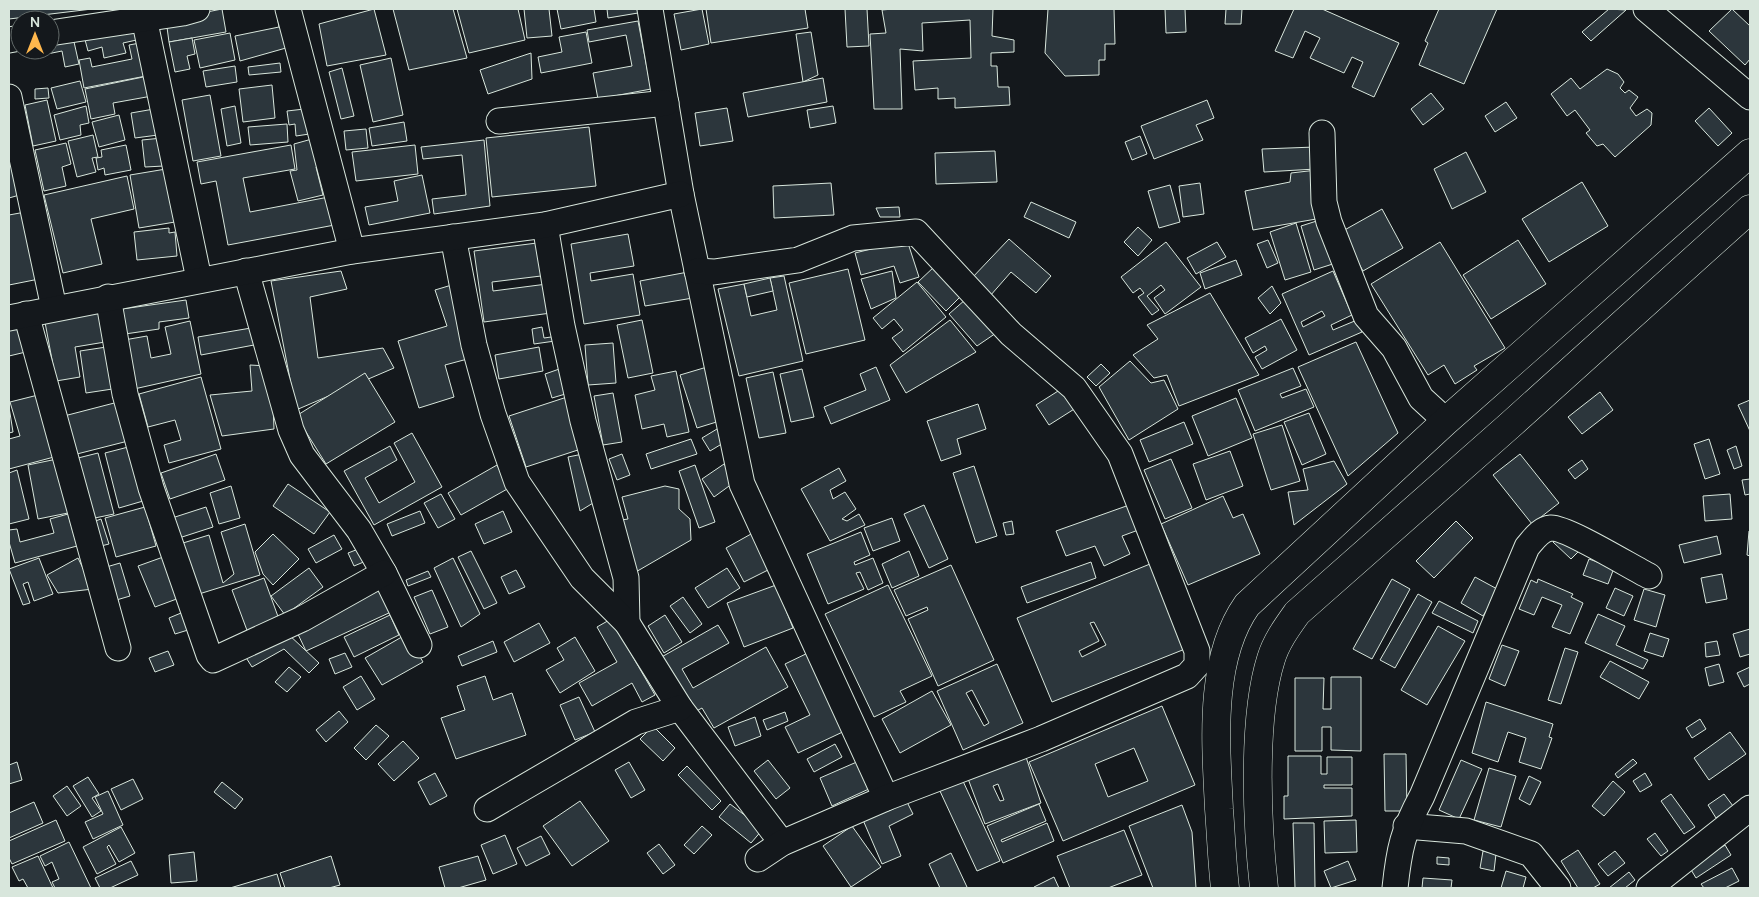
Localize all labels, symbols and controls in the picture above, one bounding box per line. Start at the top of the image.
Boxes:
north arrow [10,10,60,60]
text: N [30,12,40,31]

